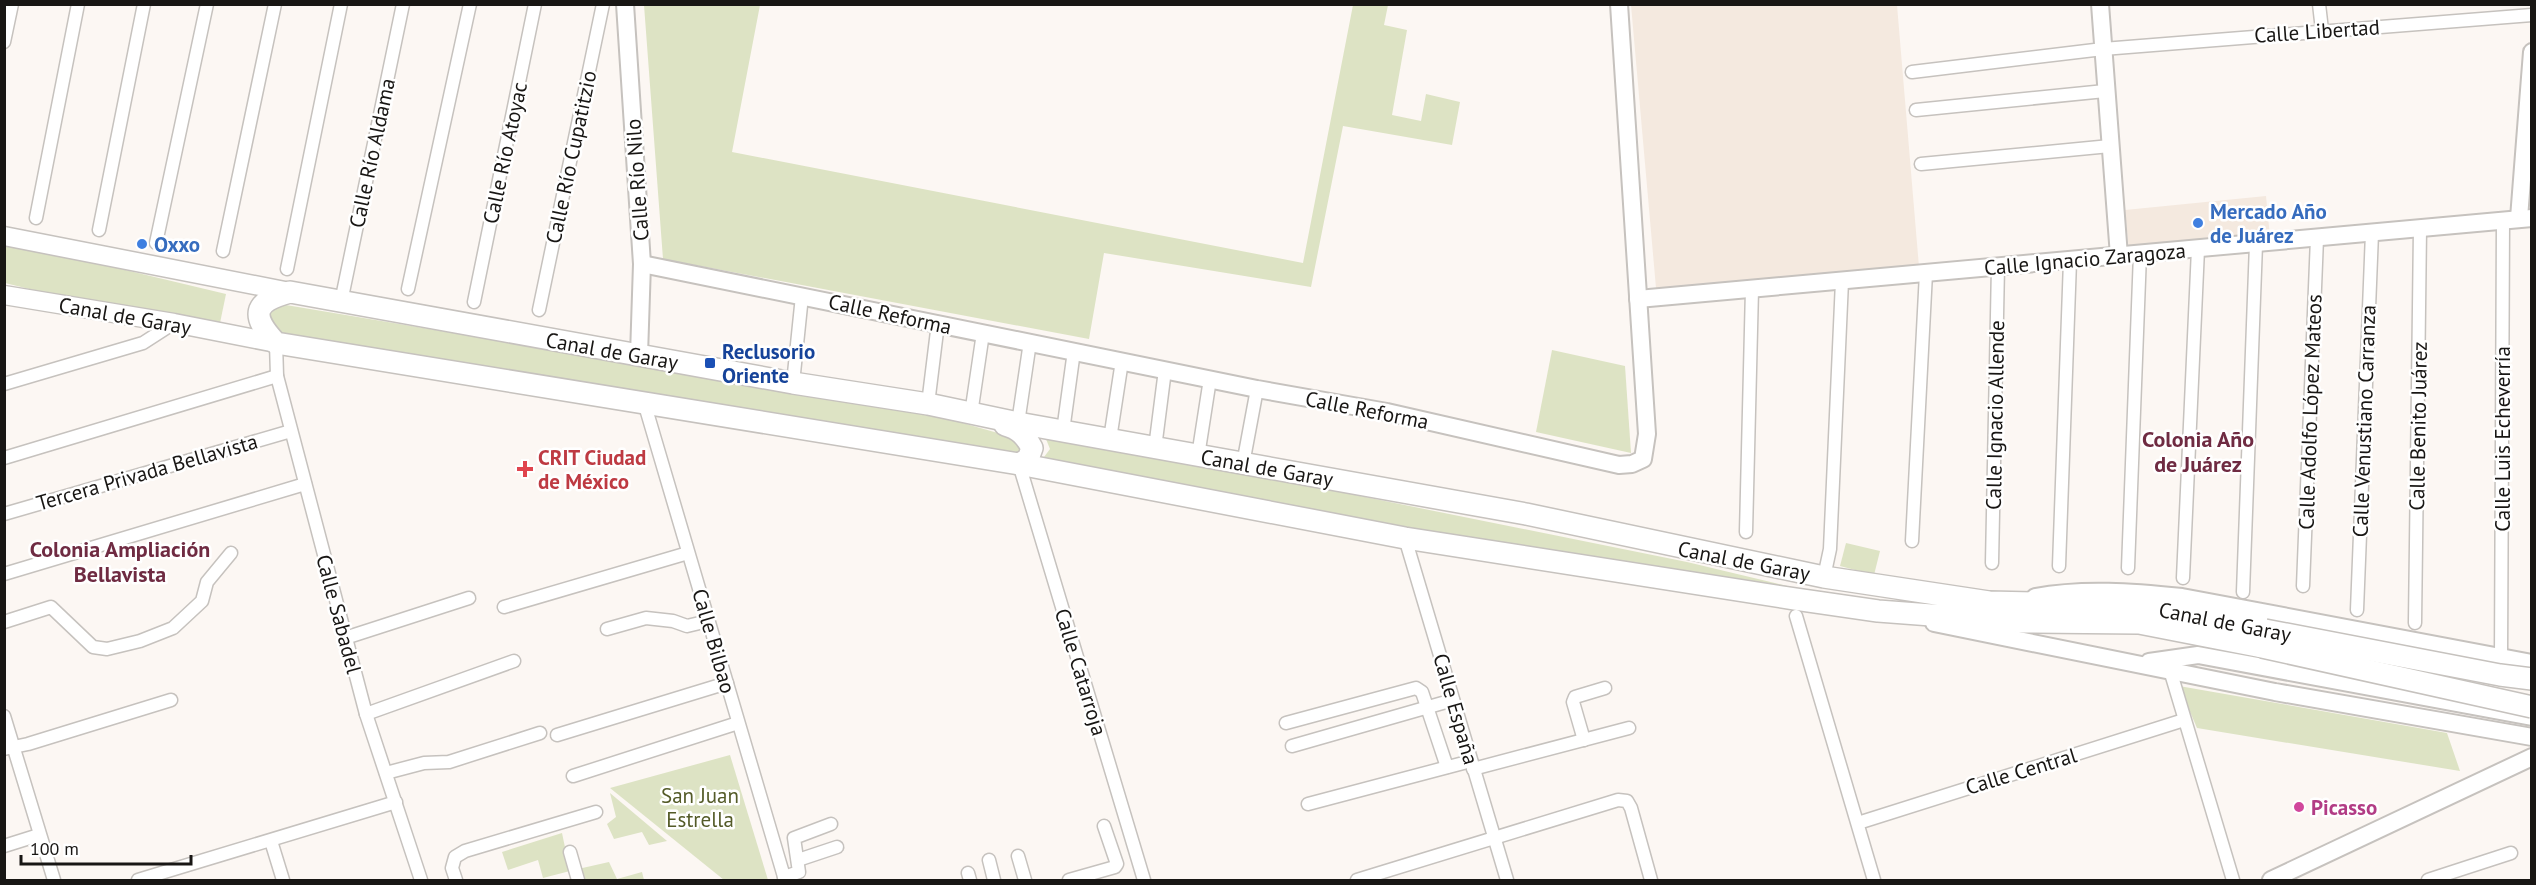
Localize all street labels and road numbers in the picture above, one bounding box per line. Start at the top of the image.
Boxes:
street label: Calle Libertad [2253,13,2381,49]
street label: Calle Río Cupatitzio [539,68,603,246]
street label: Calle Río Aldama [343,76,401,230]
street label: Calle Río Atoyac [477,80,533,226]
street label: Calle Río Nilo [619,118,655,242]
street label: Calle Ignacio Zaragoza [1983,237,2187,281]
street label: Calle Reforma [826,288,954,340]
street label: Canal de Garay [57,291,193,341]
street label: Calle Adolfo López Mateos [2292,294,2328,530]
street label: Calle Venustiano Carranza [2346,304,2382,538]
street label: Calle Ignacio Allende [1980,320,2010,510]
street label: Canal de Garay [544,326,680,376]
street label: Calle Benito Juárez [2403,341,2433,511]
street label: Calle Luis Echeverría [2489,346,2516,532]
street label: Calle Reforma [1303,385,1431,435]
street label: Tercera Privada Bellavista [33,427,261,517]
street label: Canal de Garay [1199,443,1335,493]
street label: Canal de Garay [1676,535,1812,587]
street label: Calle Sabadel [310,552,368,676]
street label: Calle Bilbao [686,586,742,696]
street label: Canal de Garay [2157,596,2293,648]
street label: Calle Catarroja [1049,605,1113,739]
street label: Calle España [1427,650,1485,768]
street label: Calle Central [1962,741,2080,801]

